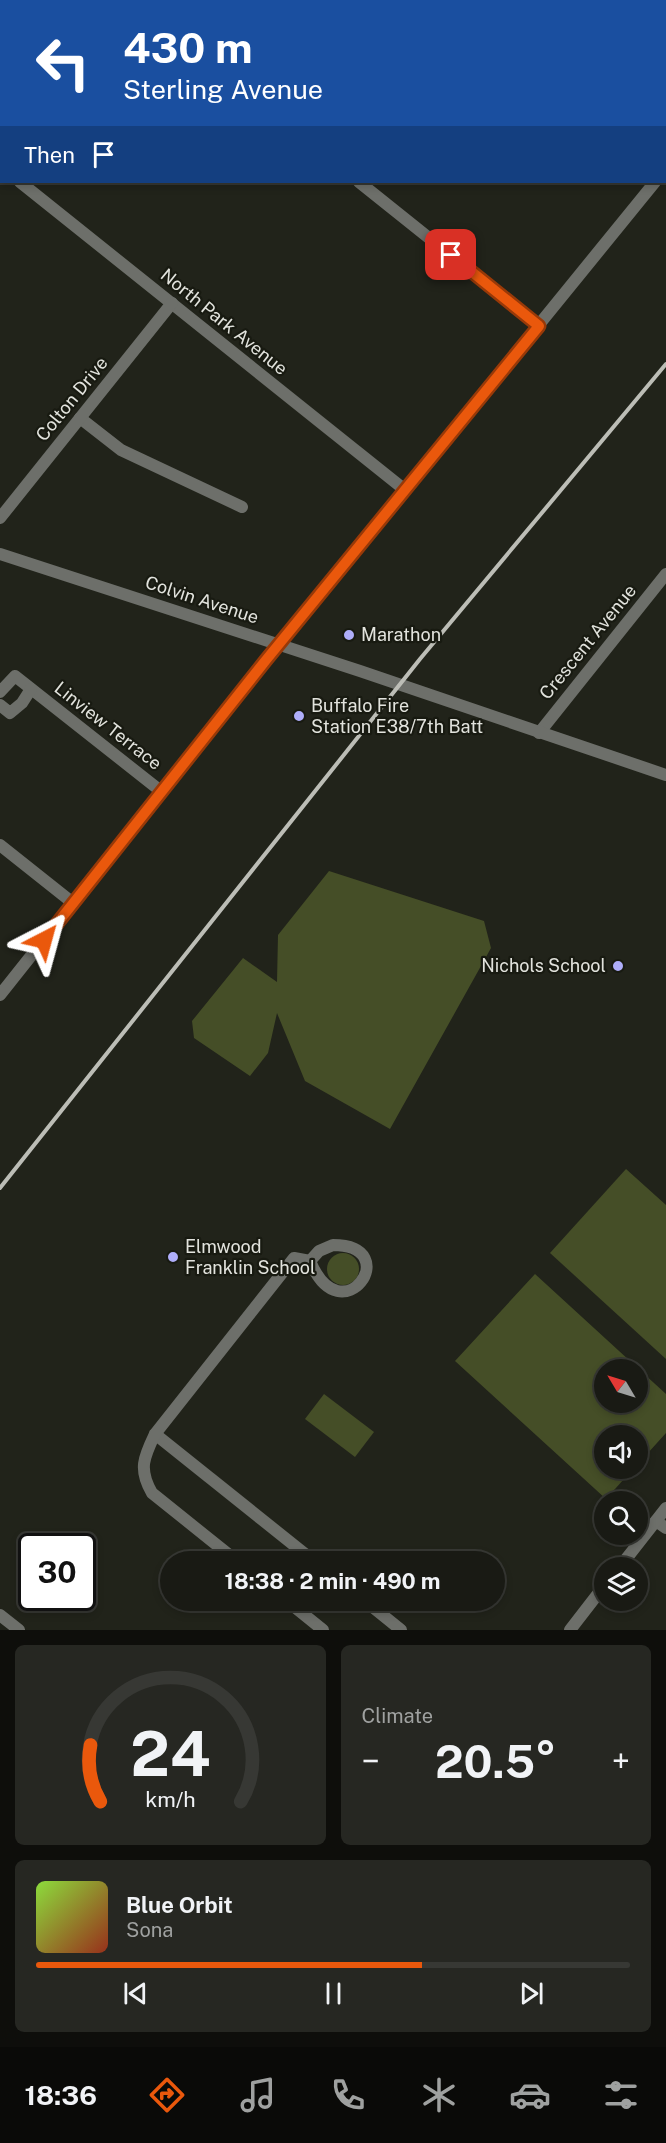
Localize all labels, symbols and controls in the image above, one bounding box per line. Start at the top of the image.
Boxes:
text: 430 m [123,23,253,72]
icon: left [24,24,102,102]
text: Sterling Avenue [123,73,323,105]
icon: arrive [87,138,120,171]
text: Then [24,142,75,168]
pin [425,229,476,280]
icon: arrive [434,238,467,271]
street label: North Park Avenue [157,264,292,379]
street label: Colton Drive [31,352,112,445]
street label: Colvin Avenue [143,571,261,628]
street label: Crescent Avenue [535,580,640,703]
place label: Marathon [361,624,441,645]
marker: Marathon [342,628,356,642]
street label: Linview Terrace [51,677,166,774]
place label: Buffalo Fire Station E38/7th Batt [311,695,483,737]
marker: Buffalo Fire Station E38/7th Batt [292,709,306,723]
position arrow [12,908,76,972]
place label: Nichols School [481,955,606,976]
marker: Nichols School [611,959,625,973]
place label: Elmwood Franklin School [185,1236,315,1278]
marker: Elmwood Franklin School [166,1250,180,1264]
north arrow [594,1359,648,1413]
map controls [594,1359,648,1611]
button: sound [594,1425,648,1479]
button: search [594,1491,648,1545]
speed limit sign: 30 [18,1533,96,1611]
button: layers [594,1557,648,1611]
text: 18:38 · 2 min · 490 m [225,1568,440,1594]
text: Climate [362,1704,433,1728]
text: 24 [130,1717,211,1790]
text: 20.5° [435,1735,556,1788]
text: − [362,1742,380,1780]
text: + [612,1742,630,1780]
text: km/h [145,1787,195,1812]
text: Blue Orbit [126,1892,233,1918]
text: Sona [126,1918,173,1942]
icon: previous [119,1977,152,2010]
icon: pause [317,1977,350,2010]
icon: next [515,1977,548,2010]
icon: directions [146,2074,188,2116]
icon: music [237,2074,279,2116]
icon: phone [327,2074,369,2116]
icon: climate [418,2074,460,2116]
icon: car [509,2074,551,2116]
icon: filters [600,2074,642,2116]
text: 18:36 [24,2079,97,2111]

